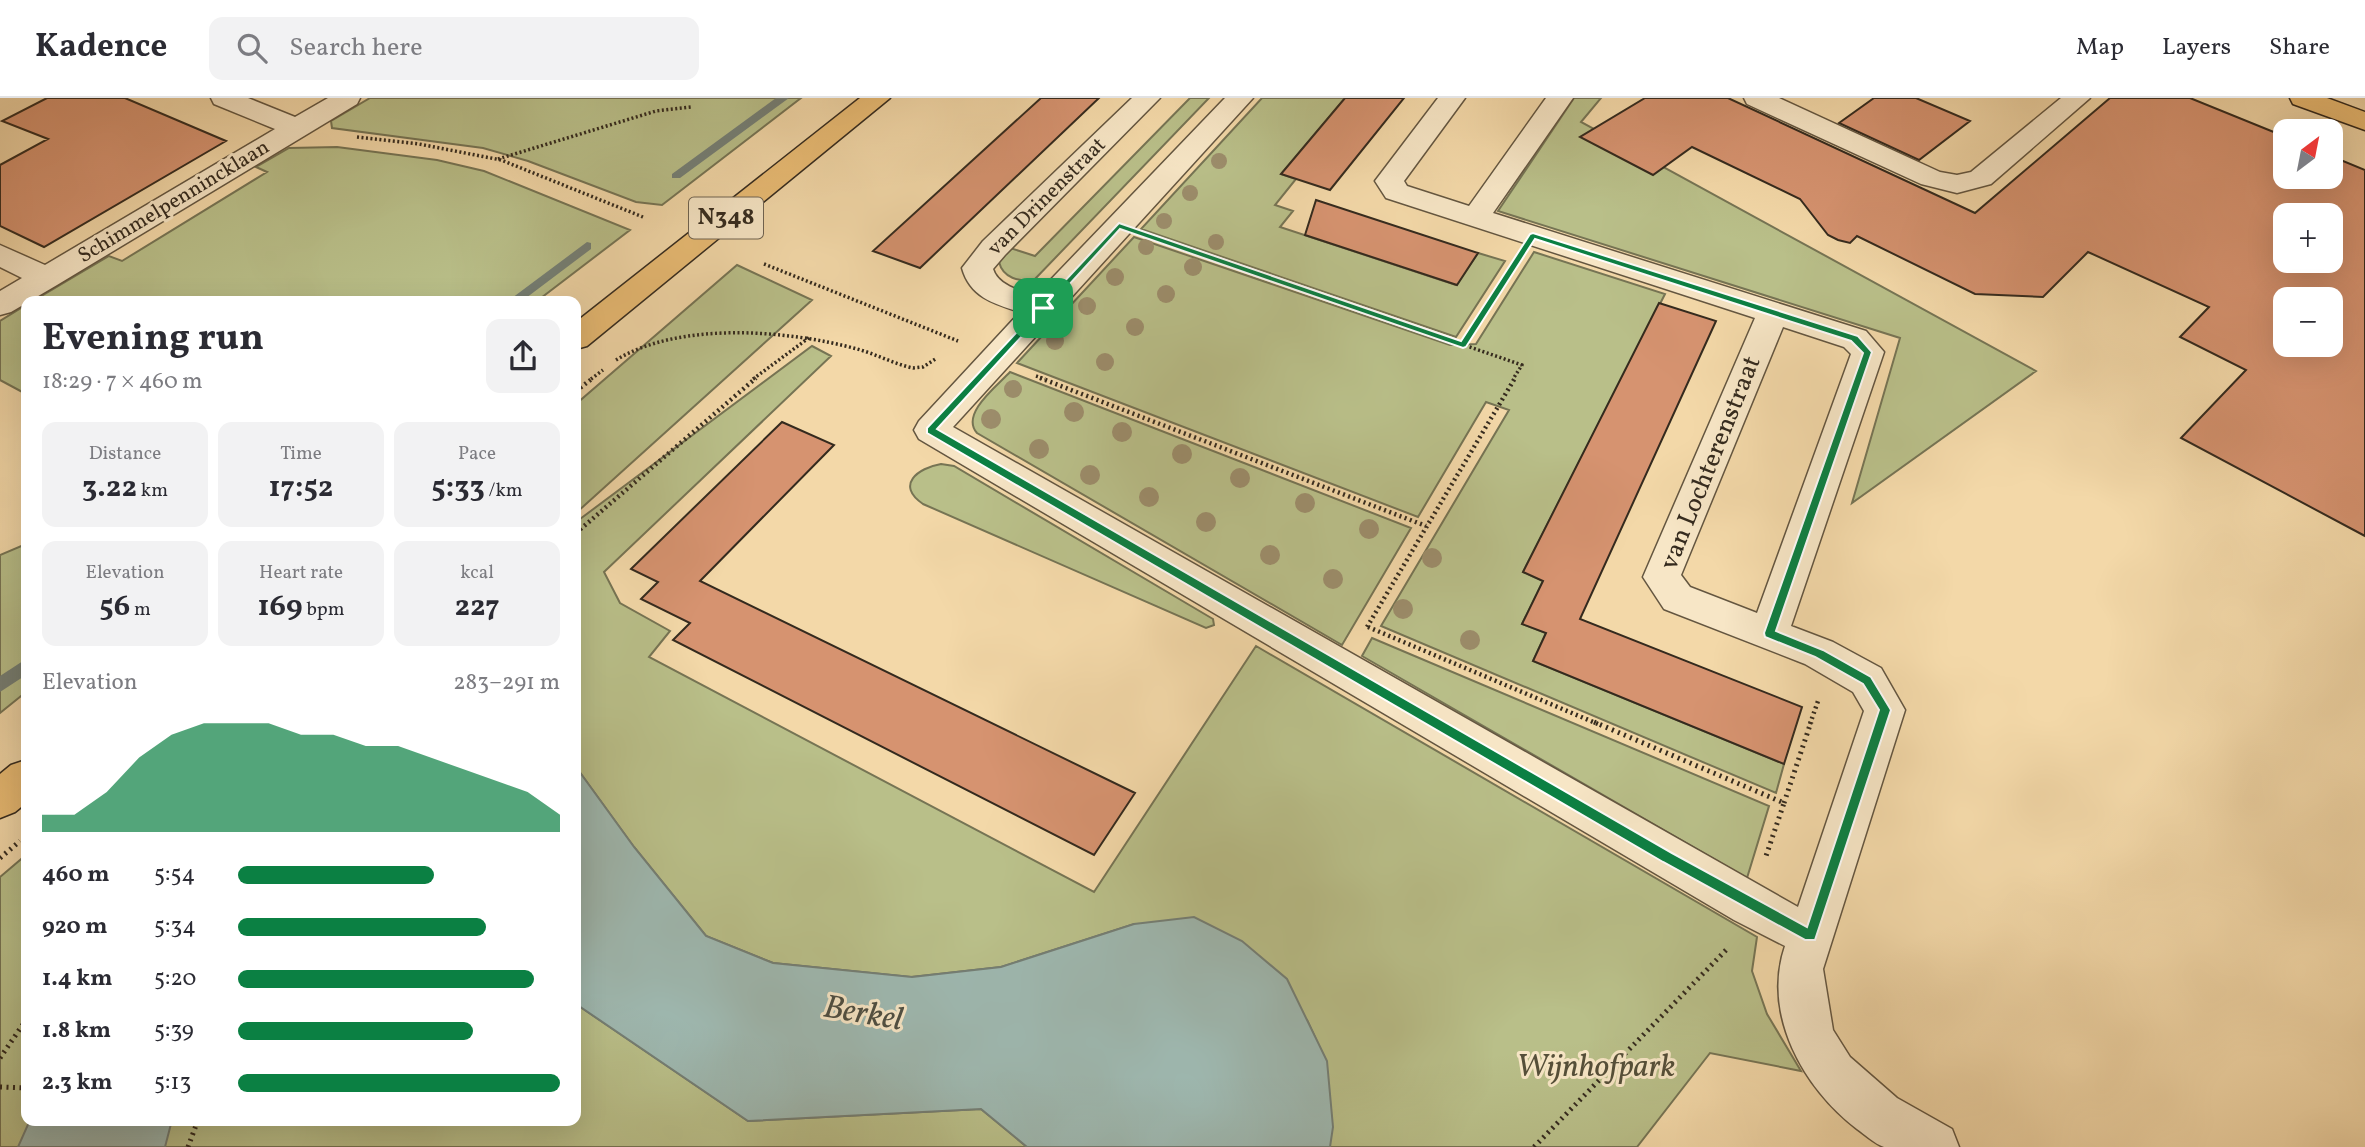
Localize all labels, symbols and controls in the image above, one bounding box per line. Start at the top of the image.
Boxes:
search box [209,17,699,80]
text: Kadence [35,25,167,71]
icon: search [233,29,271,67]
text: Search here [289,30,423,66]
text: Map [2076,31,2124,65]
text: Layers [2162,31,2231,65]
text: Share [2269,31,2330,65]
north arrow [2273,119,2343,189]
map controls [2273,119,2343,357]
street label: van Drinenstraat [981,131,1113,263]
street label: Schimmelpennincklaan [73,133,275,271]
road number: N348 [689,198,763,238]
button: + [2273,203,2343,273]
pin [1013,278,1073,338]
button: − [2273,287,2343,357]
icon: arrive [1024,289,1062,327]
text: Evening run [42,313,264,366]
button: share [486,319,560,393]
street label: van Lochterenstraat [1652,351,1770,575]
text: 18:29 · 7 × 460 m [42,366,203,398]
text: Distance [89,441,161,467]
text: Time [280,441,322,467]
text: Pace [458,441,496,467]
text: 3.22 [82,467,137,509]
text: 17:52 [269,467,333,509]
text: 5:33 [431,467,485,509]
text: km [137,478,168,504]
text: /km [485,478,523,504]
text: Elevation [86,560,164,586]
text: Heart rate [259,560,343,586]
text: kcal [460,560,494,586]
text: 56 [99,586,130,628]
text: 169 [258,586,303,628]
text: 227 [454,586,500,628]
text: m [130,597,151,623]
text: bpm [303,597,345,623]
text: Elevation [42,667,138,699]
text: 283–291 m [453,667,560,699]
text: 460 m [42,859,109,891]
text: 5:54 [154,859,195,891]
text: 920 m [42,911,108,943]
text: 5:34 [154,911,196,943]
text: 1.4 km [42,963,113,995]
text: 5:20 [154,963,196,995]
water label: Berkel [820,985,906,1045]
text: 1.8 km [42,1015,111,1047]
text: 5:39 [154,1015,194,1047]
park label: Wijnhofpark [1517,1046,1676,1090]
text: 2.3 km [42,1067,113,1099]
text: 5:13 [154,1067,191,1099]

